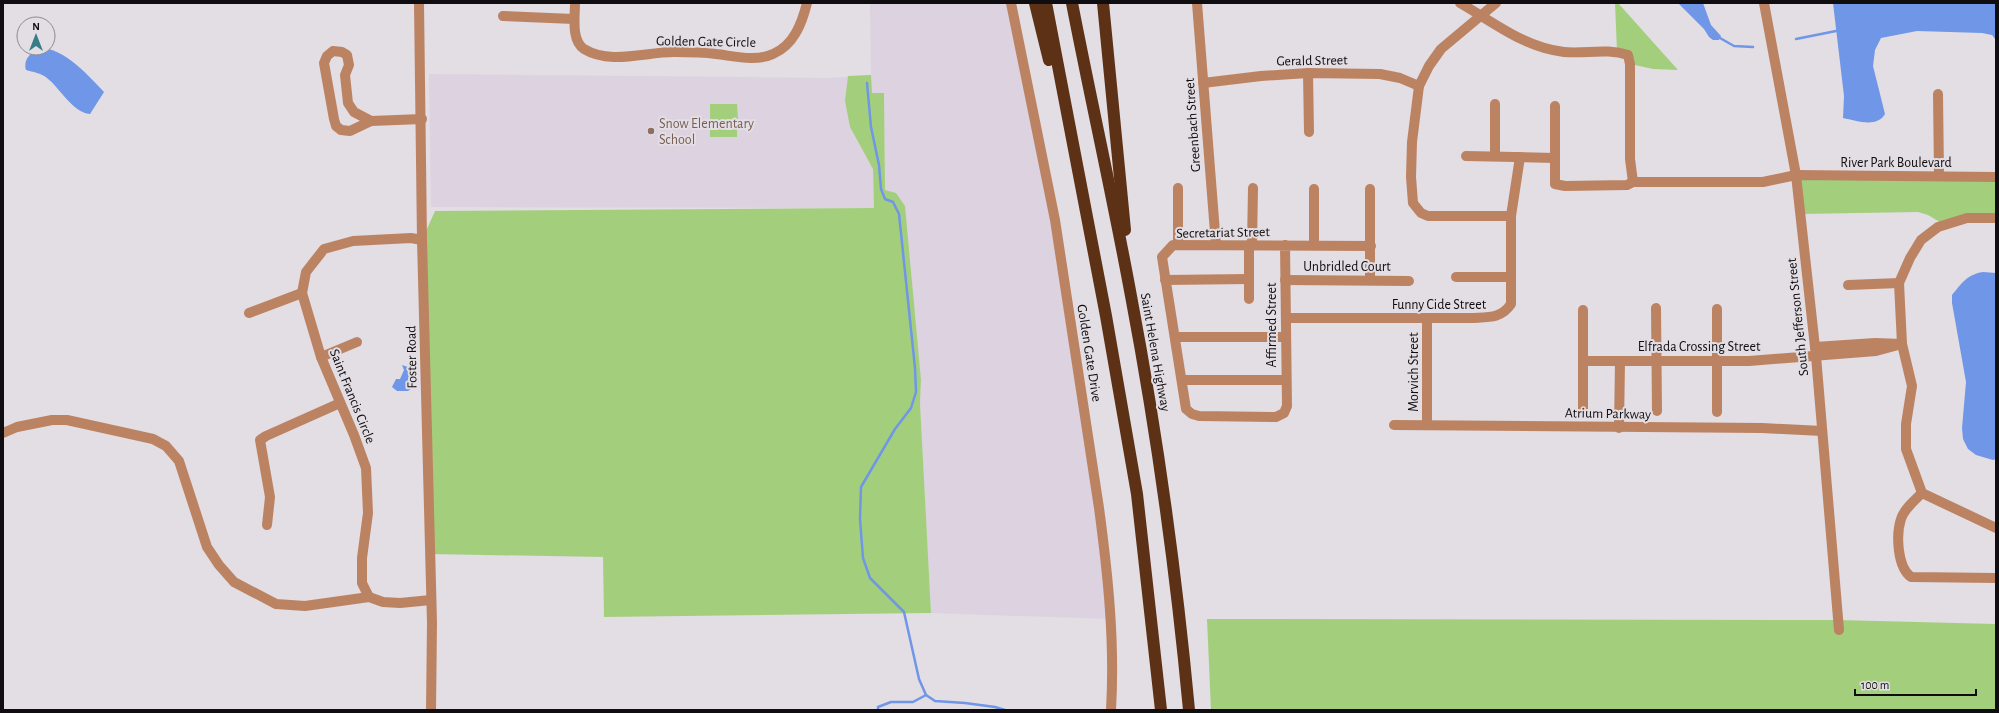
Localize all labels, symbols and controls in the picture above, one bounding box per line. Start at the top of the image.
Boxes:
north arrow [16,16,56,56]
text: N [32,21,40,32]
street label: Golden Gate Circle [656,34,756,50]
street label: Gerald Street [1276,53,1348,69]
street label: Greenbach Street [1183,77,1203,172]
place label: Snow Elementary School [659,117,754,147]
marker: Snow Elementary School [646,126,656,136]
street label: River Park Boulevard [1840,156,1952,170]
street label: Secretariat Street [1176,225,1271,241]
street label: South Jefferson Street [1785,257,1811,377]
street label: Unbridled Court [1303,260,1391,274]
street label: Affirmed Street [1265,282,1279,367]
street label: Saint Helena Highway [1138,292,1172,413]
street label: Funny Cide Street [1392,298,1487,312]
street label: Golden Gate Drive [1074,303,1104,403]
street label: Foster Road [404,325,420,389]
street label: Morvich Street [1407,332,1421,412]
street label: Elfrada Crossing Street [1638,340,1761,354]
street label: Saint Francis Circle [327,347,377,446]
street label: Atrium Parkway [1565,406,1651,422]
scale bar [1855,671,1976,697]
text: 100 m [1861,679,1889,691]

